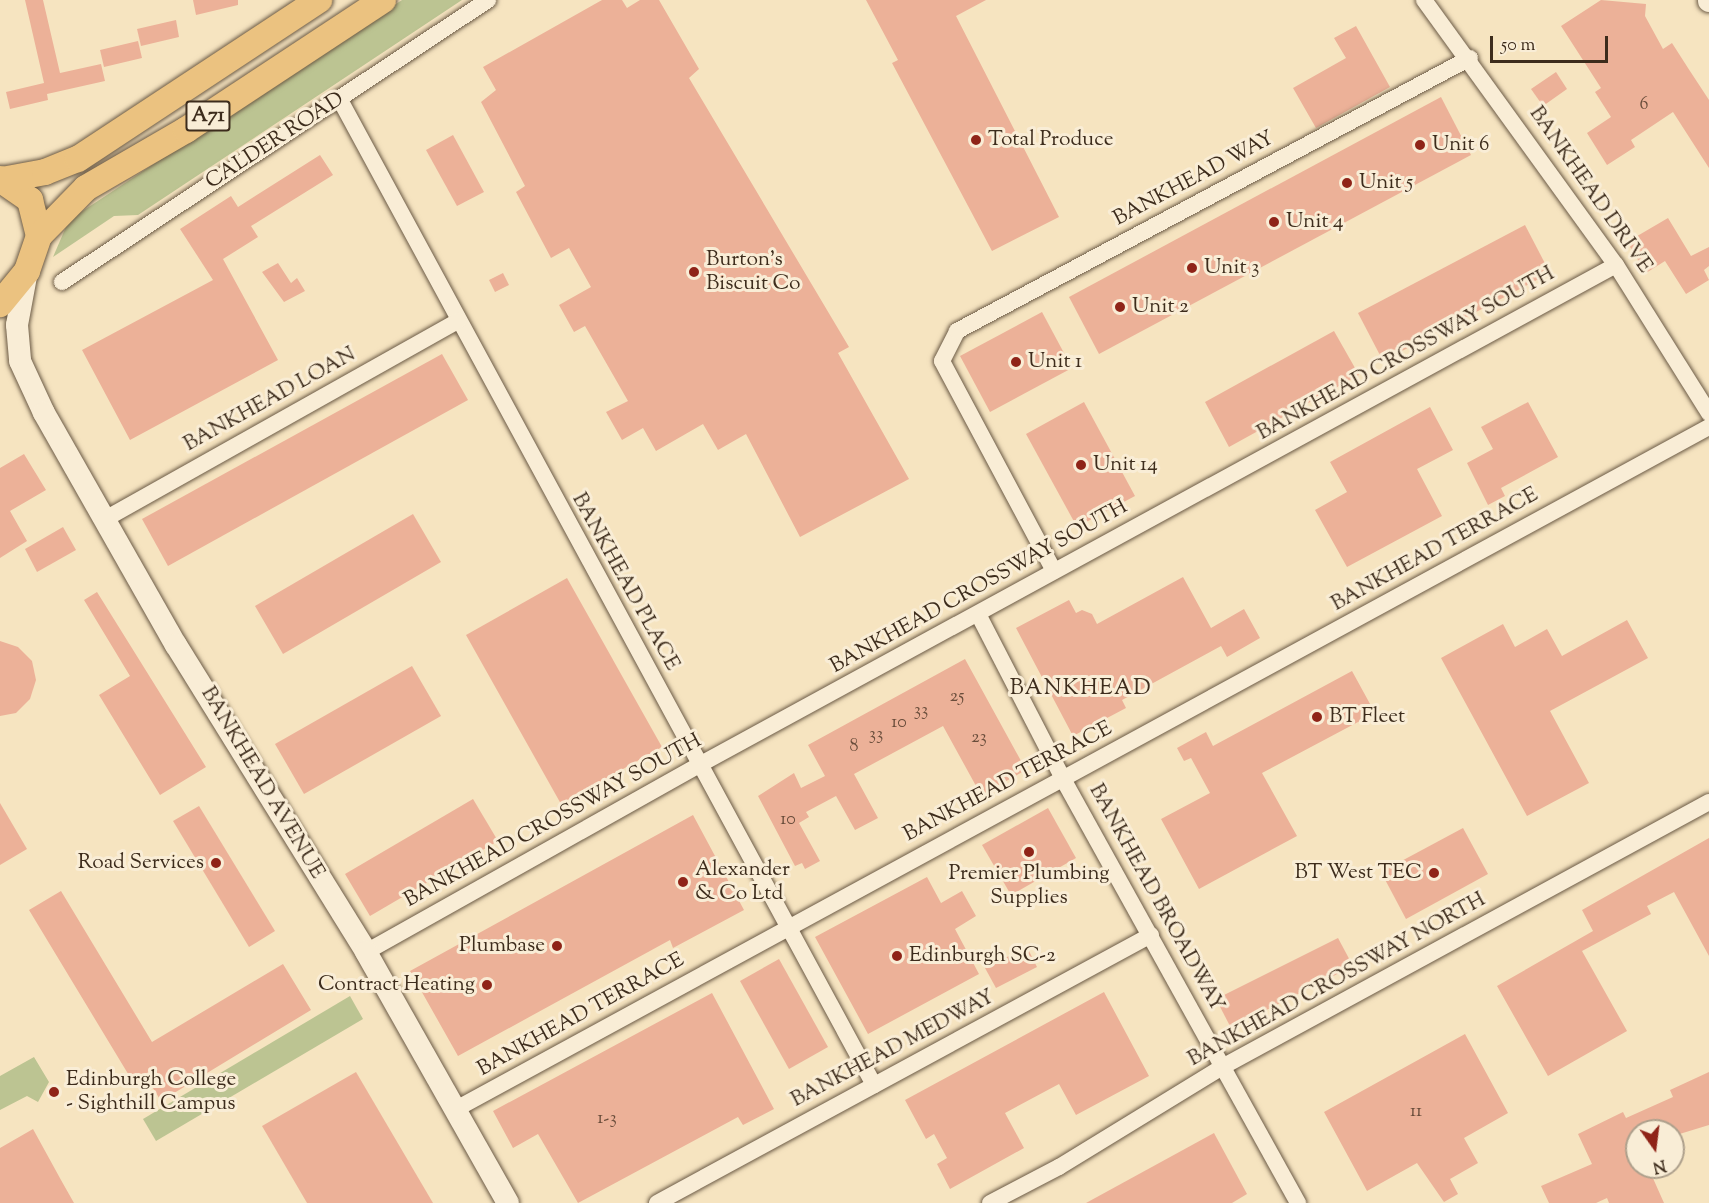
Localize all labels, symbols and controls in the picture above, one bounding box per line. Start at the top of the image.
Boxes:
scale bar [1493,24,1612,62]
text: 50 m [1501,33,1535,59]
street label: CALDER ROAD [201,87,349,195]
house number: 6 [1640,94,1648,116]
road number: A71 [184,99,232,133]
street label: BANKHEAD DRIVE [1523,102,1657,278]
street label: BANKHEAD WAY [1109,126,1279,232]
place label: Total Produce [988,127,1113,153]
place label: Unit 6 [1432,132,1489,158]
marker: Total Produce [969,133,983,147]
marker: Unit 6 [1413,138,1427,152]
place label: Unit 5 [1359,170,1413,196]
marker: Unit 5 [1340,176,1354,190]
place label: Unit 4 [1286,209,1344,235]
marker: Unit 4 [1267,215,1281,229]
place label: Burton's Biscuit Co [706,247,800,297]
place label: Unit 3 [1204,255,1260,281]
marker: Unit 3 [1185,261,1199,275]
street label: BANKHEAD CROSSWAY SOUTH [1253,262,1559,446]
marker: Burton's Biscuit Co [687,265,701,279]
place label: Unit 2 [1132,294,1189,320]
marker: Unit 2 [1113,300,1127,314]
street label: BANKHEAD LOAN [180,342,360,458]
place label: Unit 1 [1028,349,1082,375]
marker: Unit 1 [1009,355,1023,369]
place label: Unit 14 [1093,452,1158,478]
marker: Unit 14 [1074,458,1088,472]
street label: BANKHEAD TERRACE [1327,483,1543,617]
street label: BANKHEAD PLACE [566,489,684,675]
street label: BANKHEAD CROSSWAY SOUTH [826,495,1132,679]
district label: BANKHEAD [1010,677,1152,703]
street label: BANKHEAD AVENUE [195,682,329,884]
house number: 25 [950,686,964,708]
house number: 33 [914,700,928,722]
place label: BT Fleet [1329,704,1405,730]
marker: BT Fleet [1310,710,1324,724]
house number: 10 [891,712,907,734]
street label: BANKHEAD TERRACE [900,716,1116,848]
house number: 33 [869,724,883,746]
house number: 23 [971,727,987,749]
street label: BANKHEAD CROSSWAY SOUTH [400,729,706,913]
house number: 8 [850,736,858,758]
street label: BANKHEAD BROADWAY [1083,780,1229,1016]
house number: 10 [780,809,796,831]
marker: Premier Plumbing Supplies [1022,845,1036,859]
place label: Road Services [78,850,204,876]
marker: Road Services [209,856,223,870]
place label: Alexander & Co Ltd [695,857,790,907]
place label: BT West TEC [1294,860,1422,886]
place label: Premier Plumbing Supplies [948,861,1110,911]
marker: BT West TEC [1427,866,1441,880]
marker: Alexander & Co Ltd [676,875,690,889]
street label: BANKHEAD CROSSWAY NORTH [1184,887,1490,1073]
place label: Plumbase [459,933,545,959]
marker: Plumbase [550,939,564,953]
place label: Edinburgh SC-2 [909,943,1056,969]
street label: BANKHEAD TERRACE [473,948,689,1082]
marker: Edinburgh SC-2 [890,949,904,963]
place label: Contract Heating [318,972,475,998]
marker: Contract Heating [480,978,494,992]
street label: BANKHEAD MEDWAY [787,985,999,1113]
place label: Edinburgh College - Sighthill Campus [66,1067,236,1117]
marker: Edinburgh College - Sighthill Campus [47,1085,61,1099]
house number: 11 [1410,1101,1422,1123]
house number: 1-3 [597,1108,617,1130]
north arrow [1625,1119,1685,1179]
text: N [1650,1152,1668,1178]

